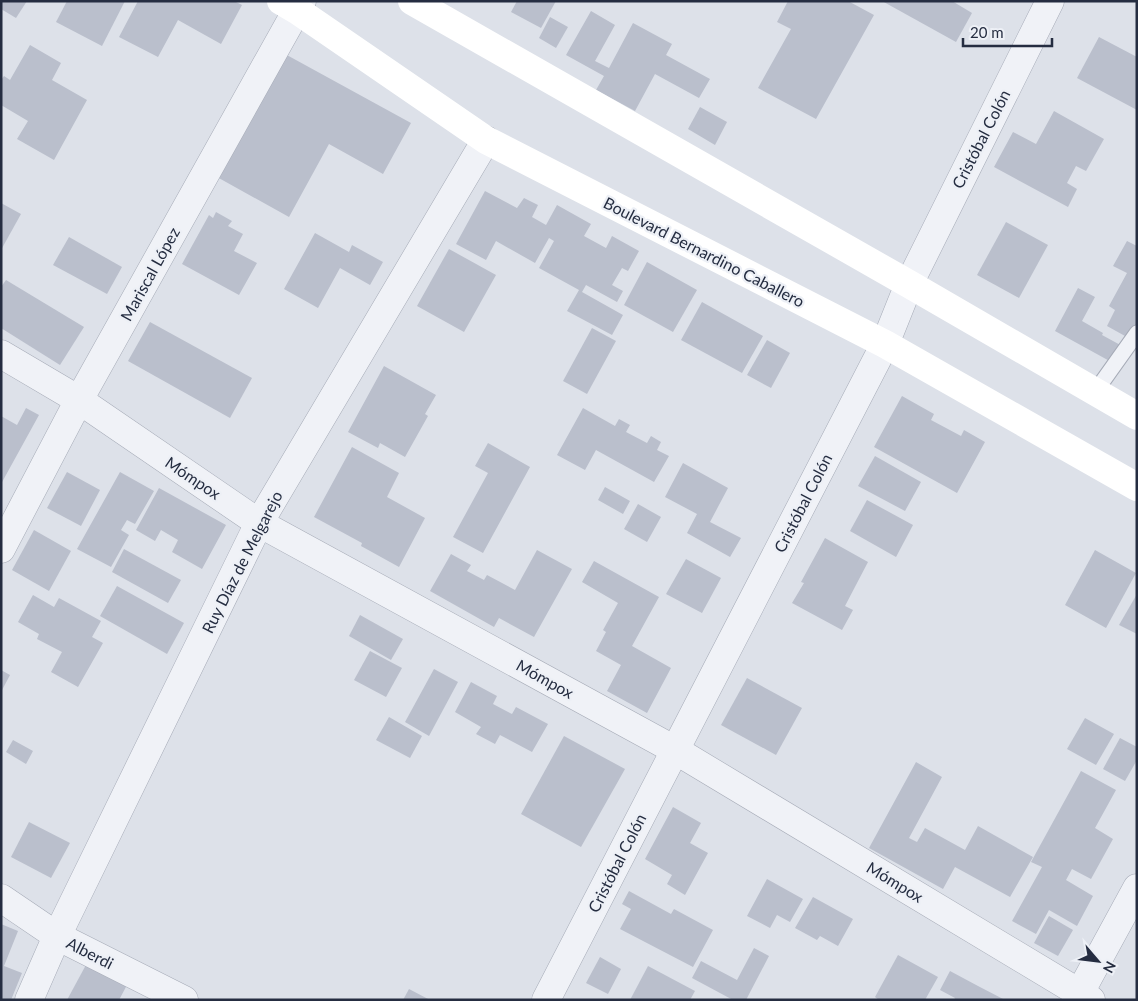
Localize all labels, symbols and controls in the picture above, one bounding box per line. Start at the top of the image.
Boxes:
scale bar [963,15,1052,47]
text: 20 m [970,23,1004,41]
street label: Cristóbal Colón [948,86,1014,191]
street label: Boulevard Bernardino Caballero [601,193,808,311]
street label: Mariscal López [116,224,183,324]
street label: Cristóbal Colón [770,450,836,555]
street label: Mómpox [162,452,225,503]
street label: Ruy Díaz de Melgarejo [197,487,286,636]
street label: Mómpox [513,655,577,702]
street label: Cristóbal Colón [584,810,650,915]
street label: Mómpox [864,857,927,906]
street label: Alberdi [64,933,117,972]
north arrow [1073,936,1123,986]
text: N [1100,959,1120,976]

